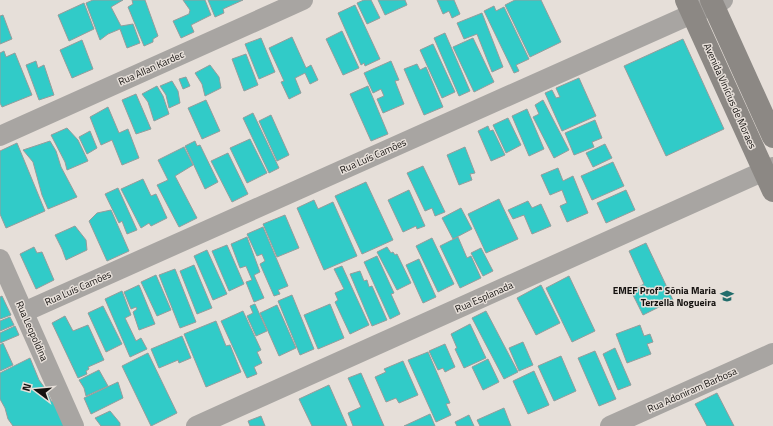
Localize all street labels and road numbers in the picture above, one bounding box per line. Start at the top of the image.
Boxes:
street label: Avenida Vinícius de Moraes [700,41,760,152]
street label: Rua Allan Kardec [116,47,186,89]
street label: Rua Luís Camões [337,134,409,177]
street label: Rua Luís Camões [42,266,114,309]
street label: Rua Esplanada [453,278,515,316]
street label: Rua Leopoldina [12,299,52,363]
street label: Rua Adoniram Barbosa [645,364,739,416]

